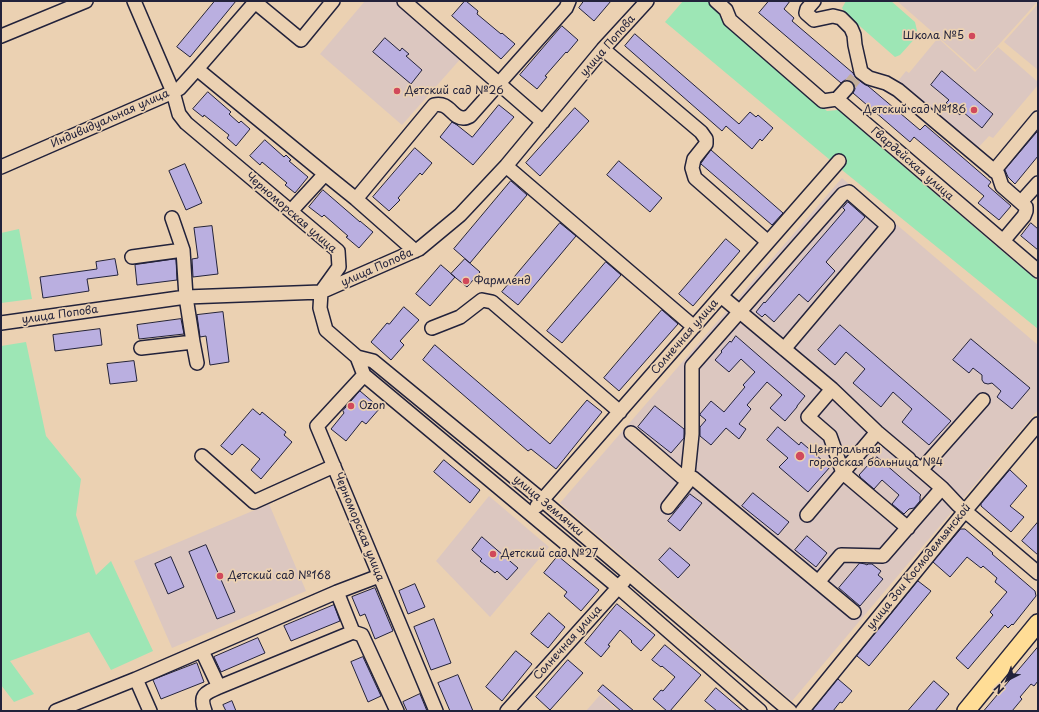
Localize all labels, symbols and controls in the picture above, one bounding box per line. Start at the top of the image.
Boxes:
street label: улица Попова [578,13,638,79]
place label: Школа №5 [903,29,964,43]
marker: Школа №5 [967,31,977,41]
place label: Детский сад №26 [405,84,504,98]
marker: Детский сад №26 [392,86,402,96]
street label: Индивидуальная улица [49,87,171,151]
place label: Детский сад №186 [863,103,966,117]
marker: Детский сад №186 [969,105,979,115]
street label: Гвардейская улица [868,125,956,203]
street label: Черноморская улица [243,170,339,256]
street label: улица Попова [339,246,415,290]
place label: Фармленд [474,274,531,288]
marker: Фармленд [461,276,471,286]
street label: Солнечная улица [649,297,721,377]
street label: улица Попова [21,303,99,327]
place label: Ozon [359,399,385,413]
marker: Ozon [346,401,356,411]
place label: Центральная городская больница №4 [809,443,943,469]
marker: Центральная городская больница №4 [794,450,806,462]
street label: Черноморская улица [331,471,387,583]
street label: улица Землячки [510,473,586,539]
street label: улица Зои Космодемьянской [864,501,974,633]
place label: Детский сад №27 [501,547,598,561]
marker: Детский сад №27 [488,549,498,559]
place label: Детский сад №168 [228,569,331,583]
marker: Детский сад №168 [215,571,225,581]
street label: Солнечная улица [531,603,605,683]
north arrow [987,660,1027,700]
text: N [990,680,1008,699]

